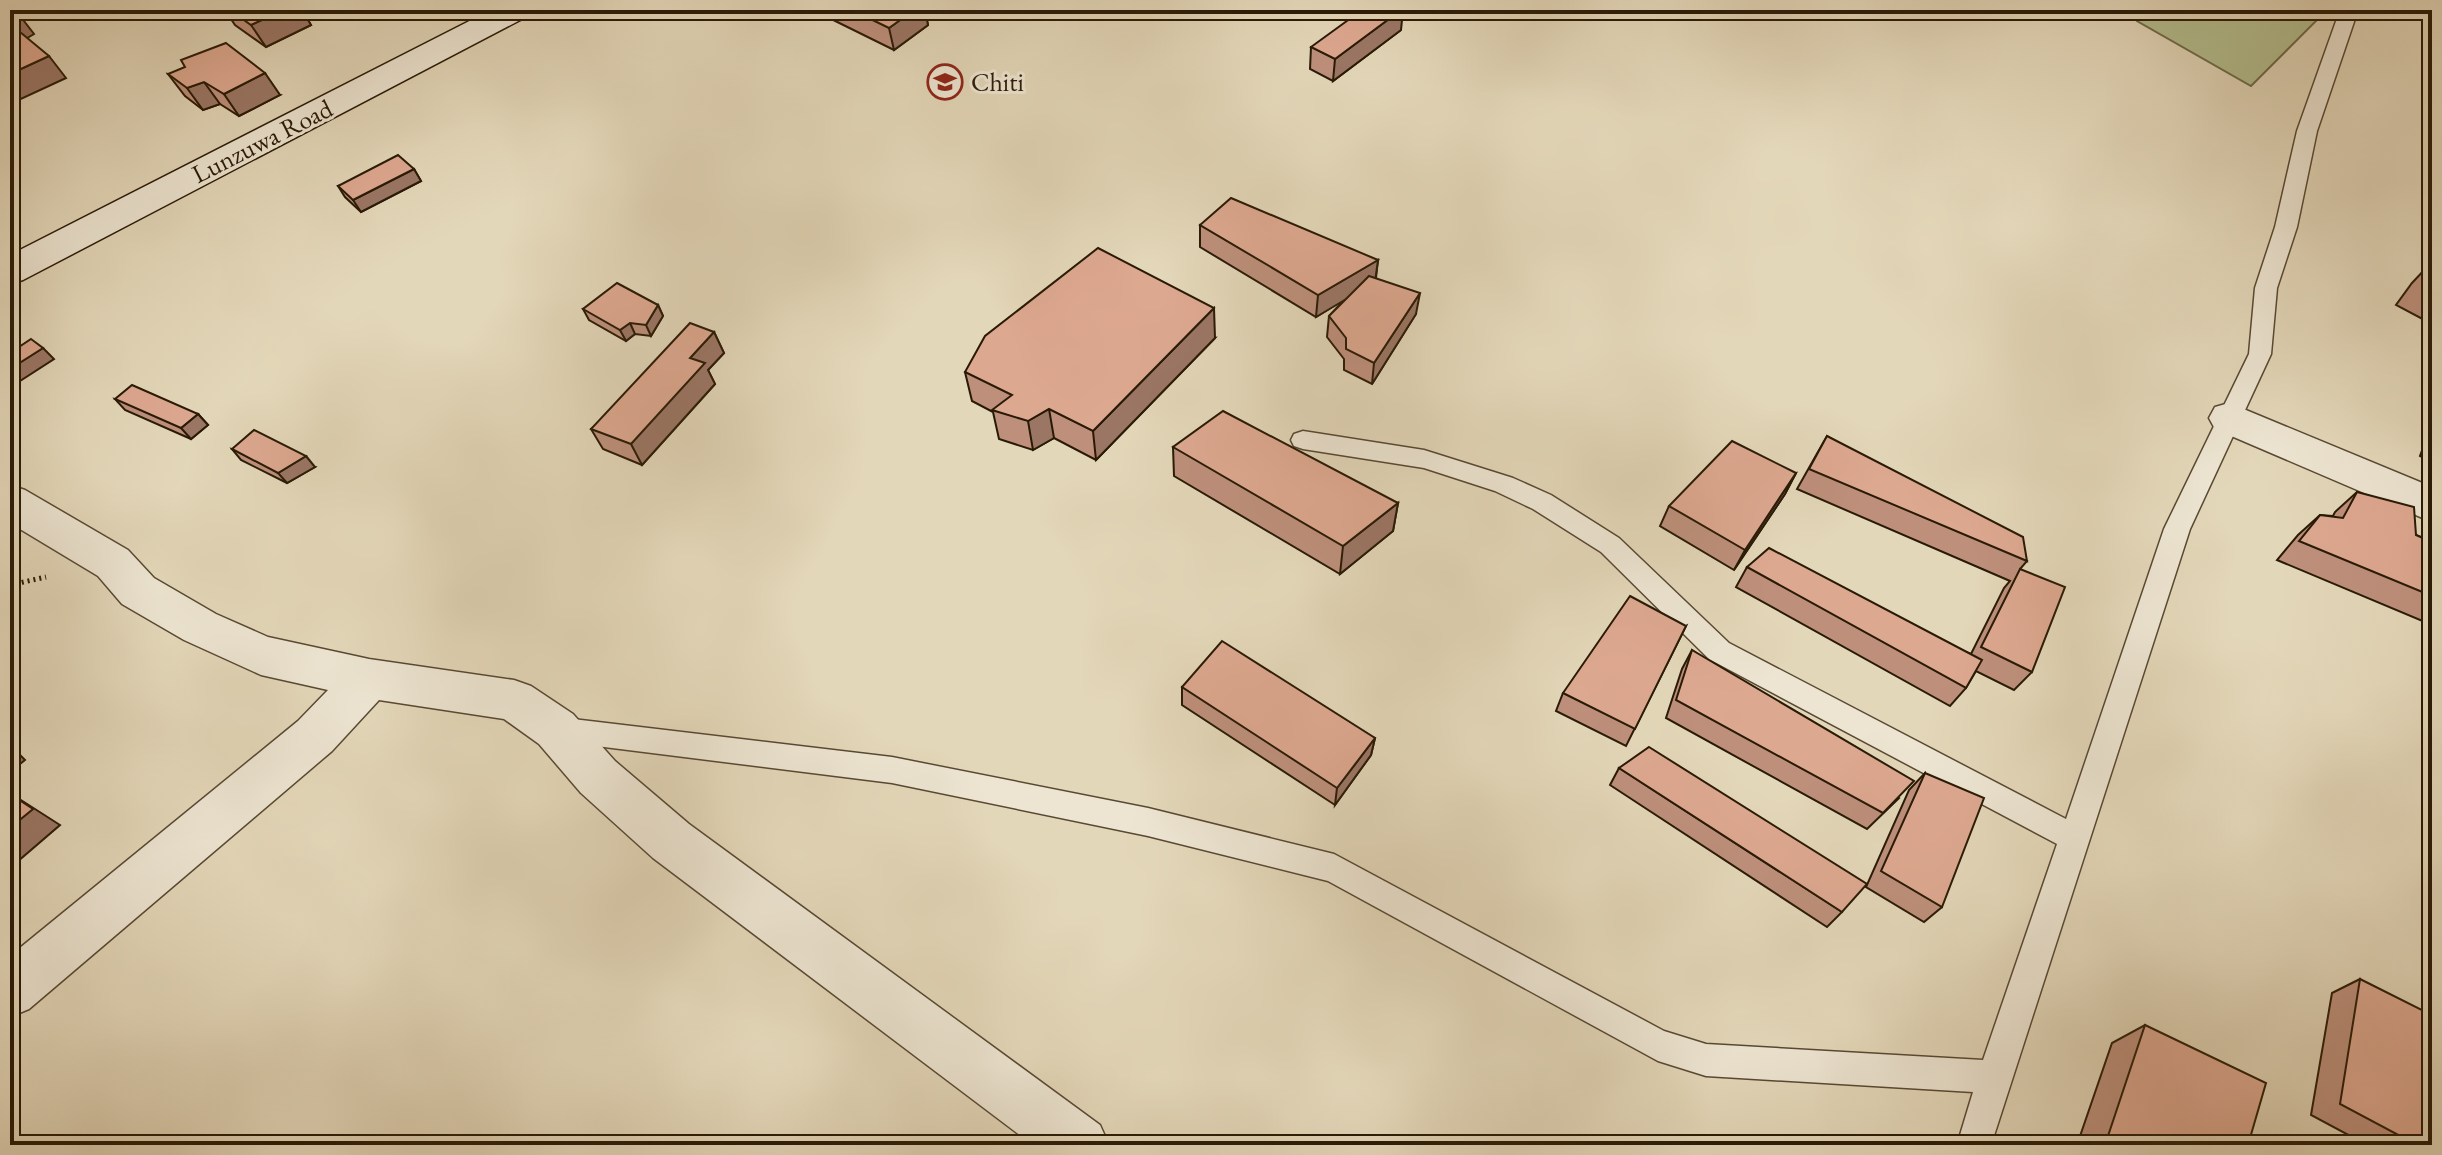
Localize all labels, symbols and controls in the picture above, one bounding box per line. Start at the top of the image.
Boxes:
school or university icon: Chiti [926,63,964,101]
place label: Chiti [971,65,1024,99]
street label: Lunzuwa Road [186,91,339,191]

